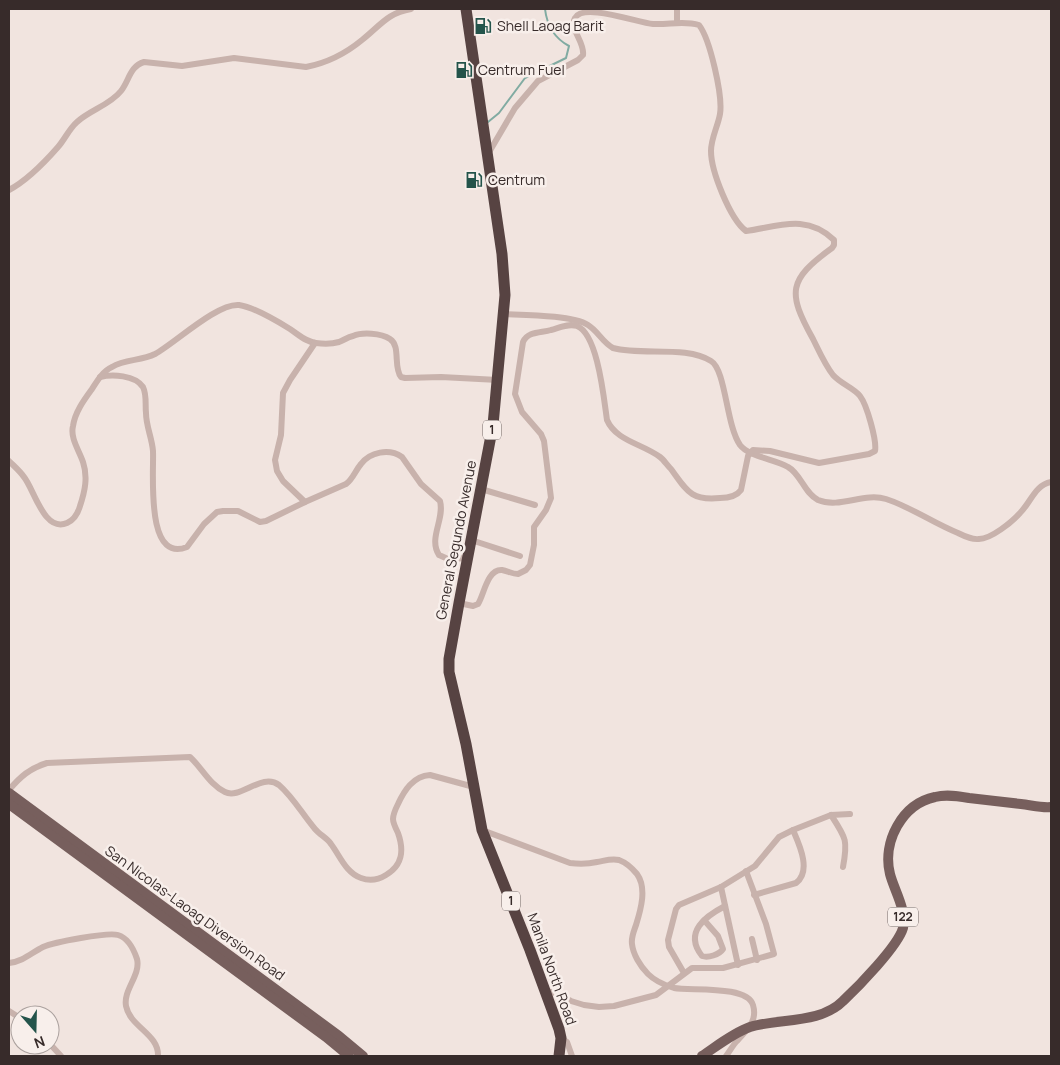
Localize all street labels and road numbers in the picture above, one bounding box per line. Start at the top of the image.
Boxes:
road number: 1 [483,420,501,440]
street label: General Segundo Avenue [431,459,480,621]
street label: San Nicolas-Laoag Diversion Road [101,841,289,984]
road number: 1 [502,891,520,910]
road number: 122 [888,908,918,926]
street label: Manila North Road [523,910,582,1027]

